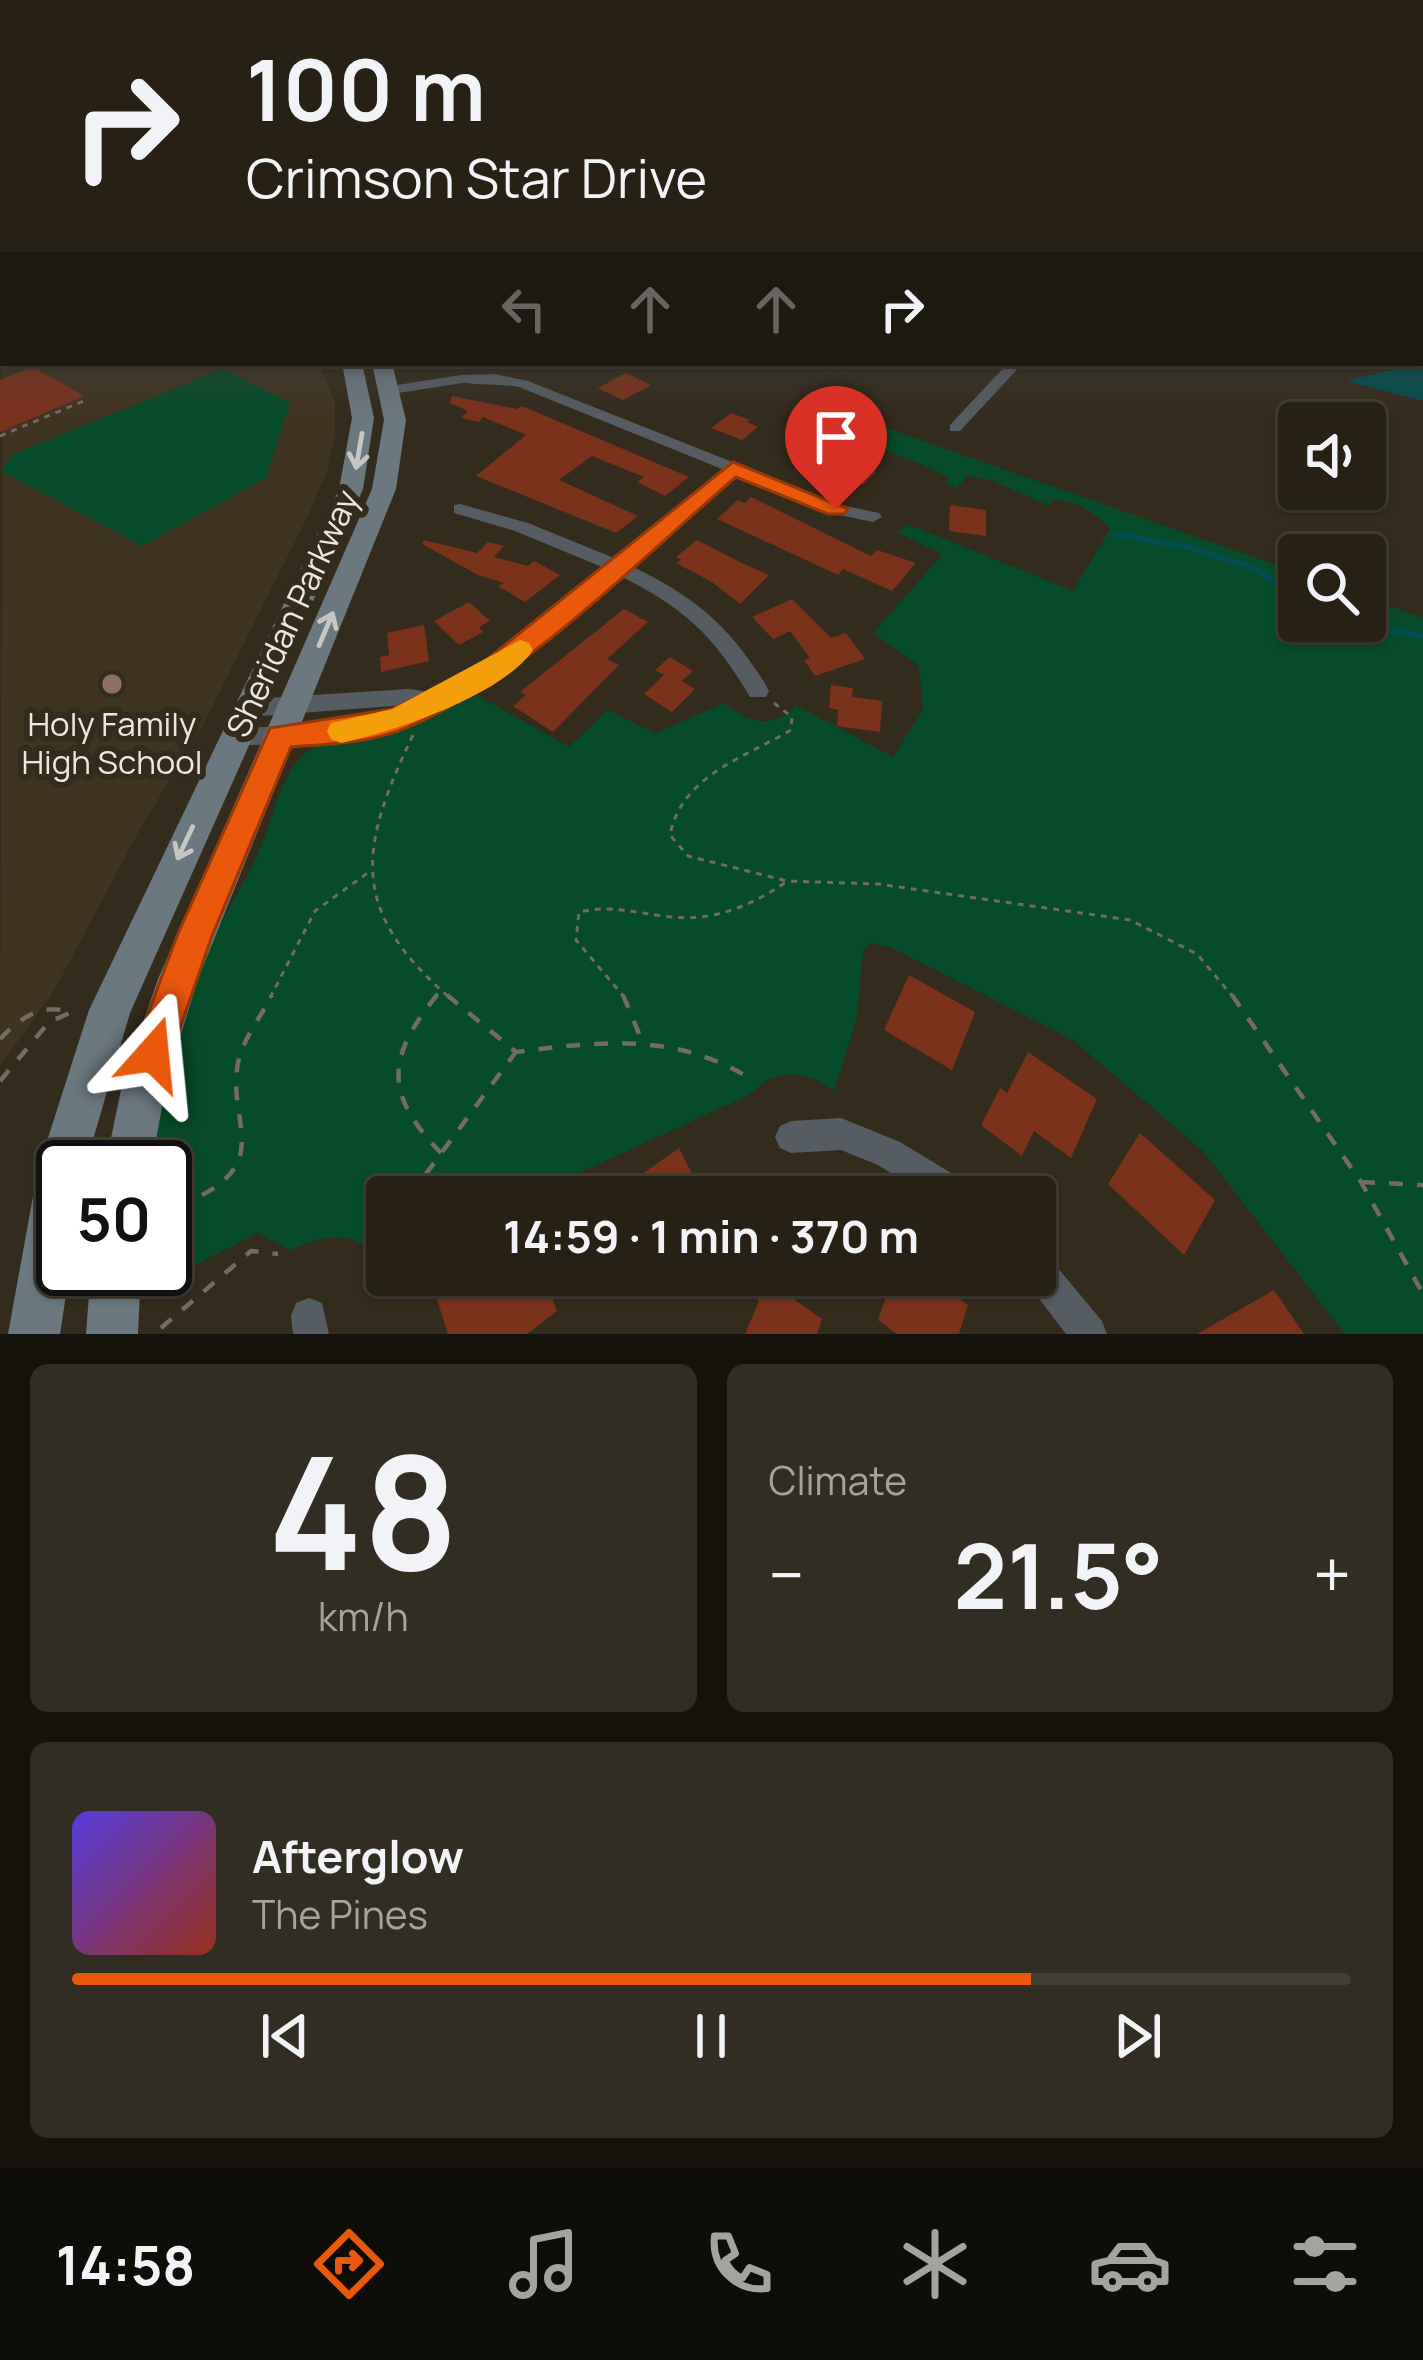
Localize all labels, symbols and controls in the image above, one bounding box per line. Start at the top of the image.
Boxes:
text: 100 m [246,31,486,146]
icon: right [48,48,204,204]
text: Crimson Star Drive [246,140,707,214]
icon: left [491,276,557,342]
icon: ahead [617,276,683,342]
icon: ahead [743,276,809,342]
icon: right [869,276,935,342]
pin [785,386,887,509]
map controls [1278,402,1386,642]
button: sound [1278,402,1386,510]
icon: arrive [803,404,869,470]
one-way arrow [347,431,370,470]
street label: Sheridan Parkway [215,482,369,744]
button: search [1278,534,1386,642]
one-way arrow [317,611,338,648]
marker: Holy Family High School [99,671,125,697]
place label: Holy Family High School [22,701,203,784]
one-way arrow [173,824,195,860]
position arrow [90,991,216,1117]
speed limit sign: 50 [36,1140,192,1296]
text: 14:59 · 1 min · 370 m [503,1205,919,1267]
text: 48 [268,1404,458,1617]
text: Climate [769,1453,907,1507]
text: 21.5° [954,1513,1164,1636]
text: − [769,1529,804,1619]
text: + [1313,1529,1351,1619]
text: km/h [318,1589,409,1643]
text: Afterglow [252,1825,464,1887]
text: The Pines [252,1887,428,1941]
icon: previous [252,2003,318,2069]
icon: pause [678,2003,744,2069]
icon: next [1105,2003,1171,2069]
icon: directions [307,2222,391,2306]
icon: music [502,2222,586,2306]
icon: phone [697,2222,781,2306]
icon: climate [893,2222,977,2306]
icon: car [1088,2222,1172,2306]
icon: filters [1283,2222,1367,2306]
text: 14:58 [56,2227,195,2301]

